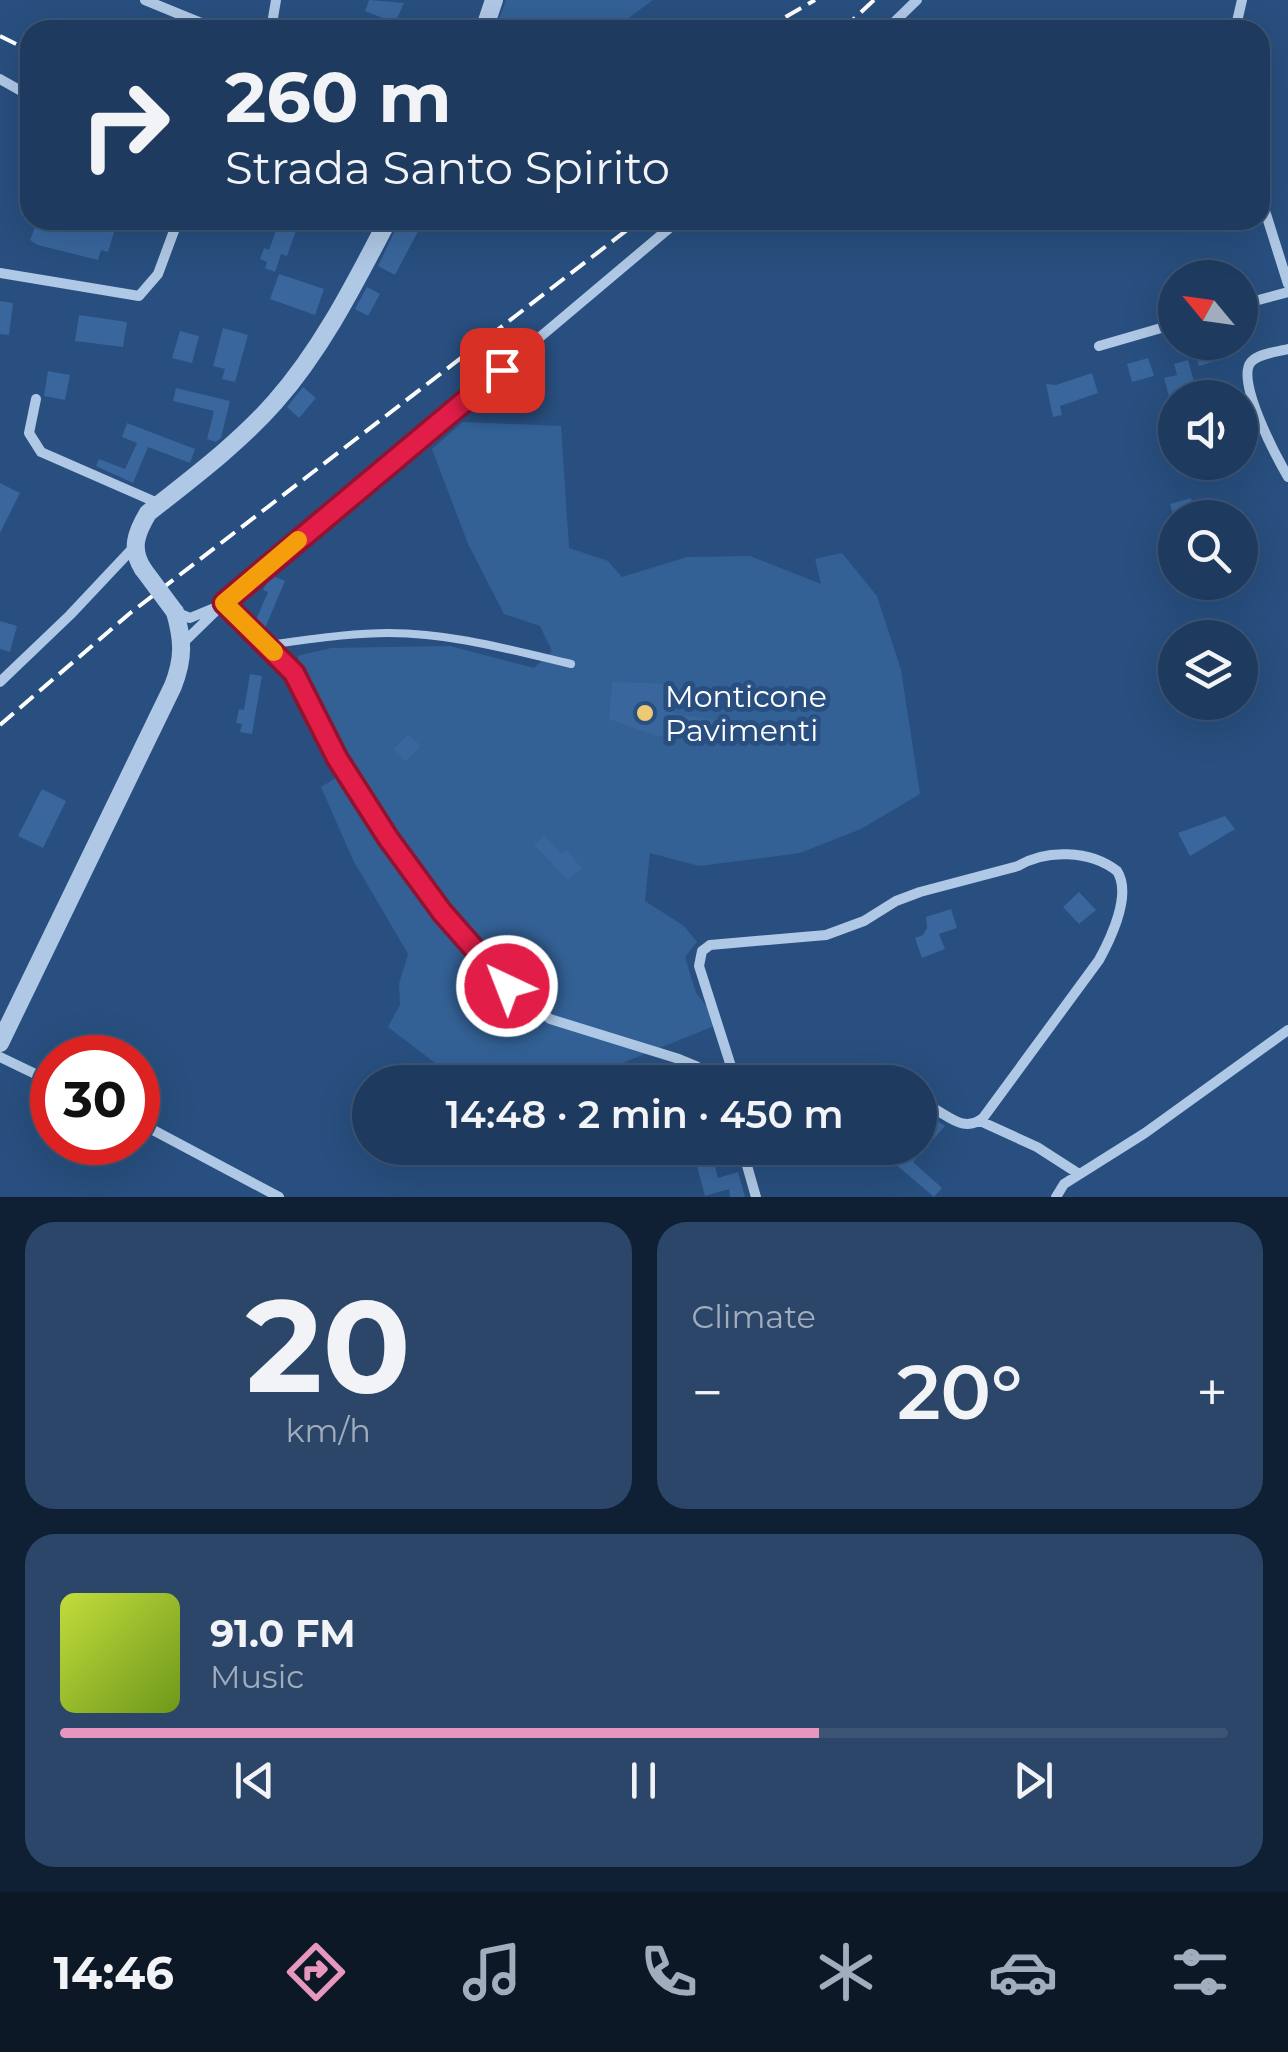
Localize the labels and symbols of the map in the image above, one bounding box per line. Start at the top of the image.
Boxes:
north arrow [1158,260,1258,360]
pin [460,328,545,413]
place label: Monticone Pavimenti [665,678,827,749]
marker: Monticone Pavimenti [634,702,656,724]
position arrow [455,934,559,1038]
speed limit sign: 30 [30,1035,160,1165]

